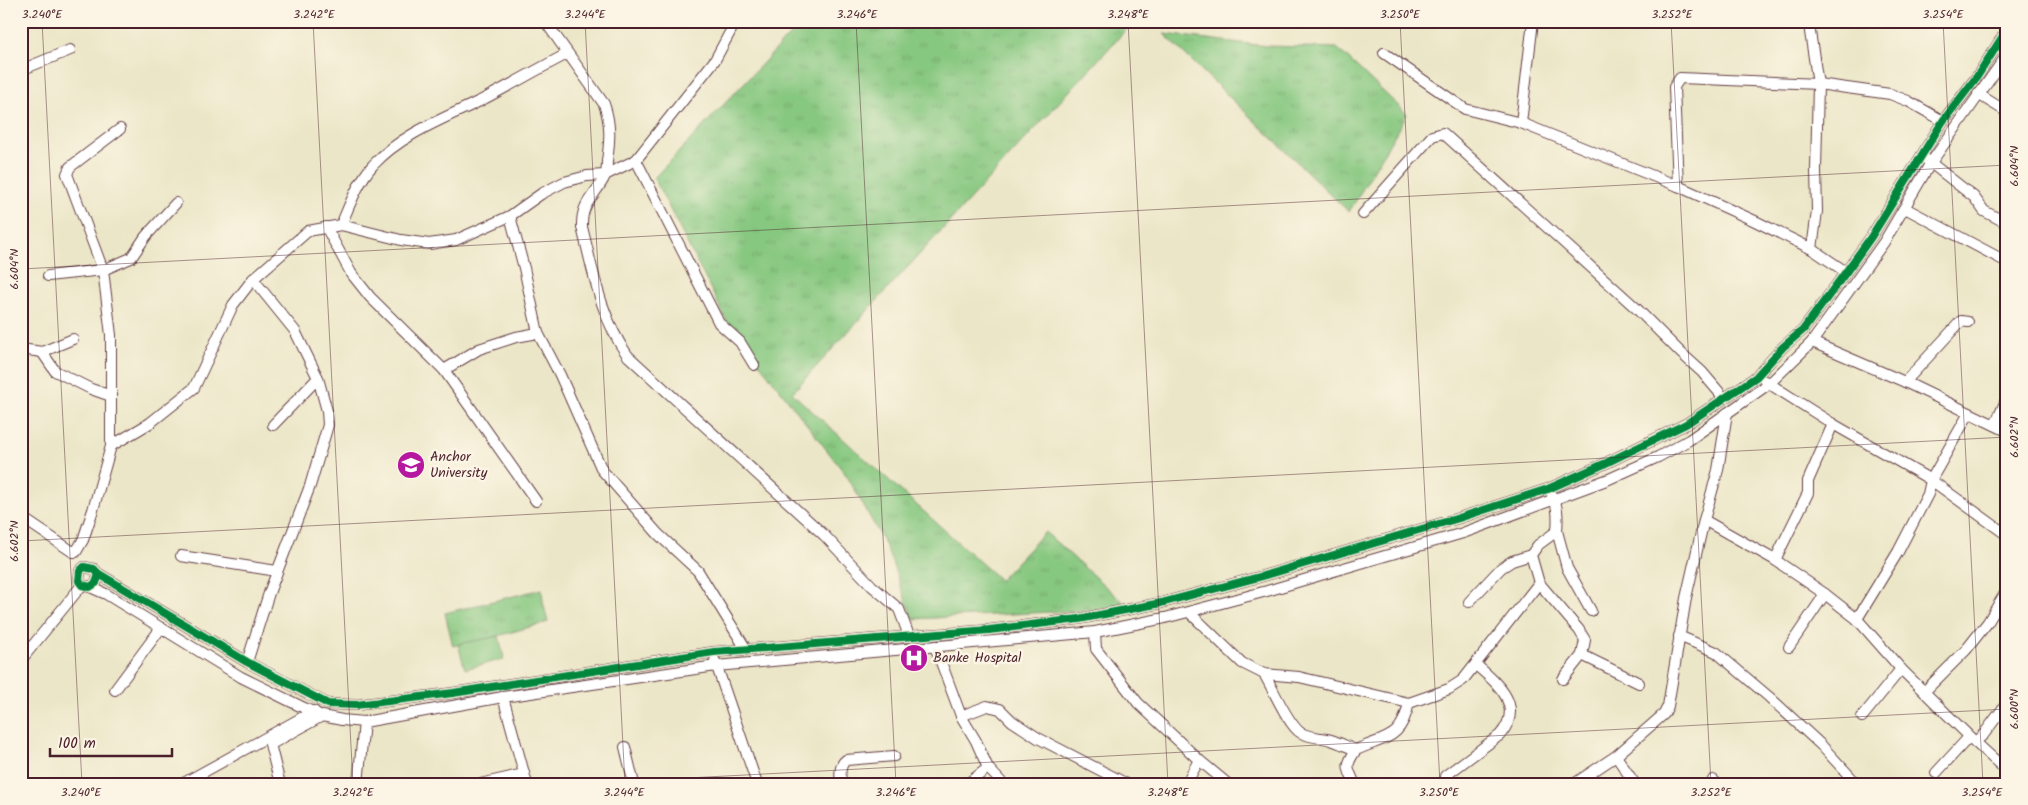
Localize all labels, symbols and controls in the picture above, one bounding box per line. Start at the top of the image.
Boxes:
text: 3.240°E [22,5,63,24]
text: 3.242°E [293,5,336,24]
text: 3.244°E [565,5,606,24]
text: 3.246°E [836,5,878,24]
text: 3.248°E [1107,5,1150,24]
text: 3.250°E [1380,5,1421,24]
text: 3.252°E [1651,5,1694,24]
text: 3.254°E [1923,5,1964,24]
text: 6.604°N [2005,146,2024,187]
text: 6.604°N [5,249,24,290]
text: 6.602°N [2005,416,2024,458]
place label: Anchor University [430,446,488,484]
school or university icon: Anchor University [396,450,426,480]
text: 6.602°N [5,520,24,562]
hospital icon: Banke Hospital [899,643,929,673]
place label: Banke Hospital [933,647,1022,669]
text: 6.600°N [2005,689,2024,729]
scale bar [50,725,172,757]
text: 100 m [58,732,96,756]
text: 3.240°E [61,783,102,802]
text: 3.242°E [332,783,375,802]
text: 3.244°E [604,783,645,802]
text: 3.246°E [875,783,917,802]
text: 3.248°E [1147,783,1190,802]
text: 3.250°E [1419,783,1460,802]
text: 3.252°E [1690,783,1733,802]
text: 3.254°E [1962,783,2003,802]

